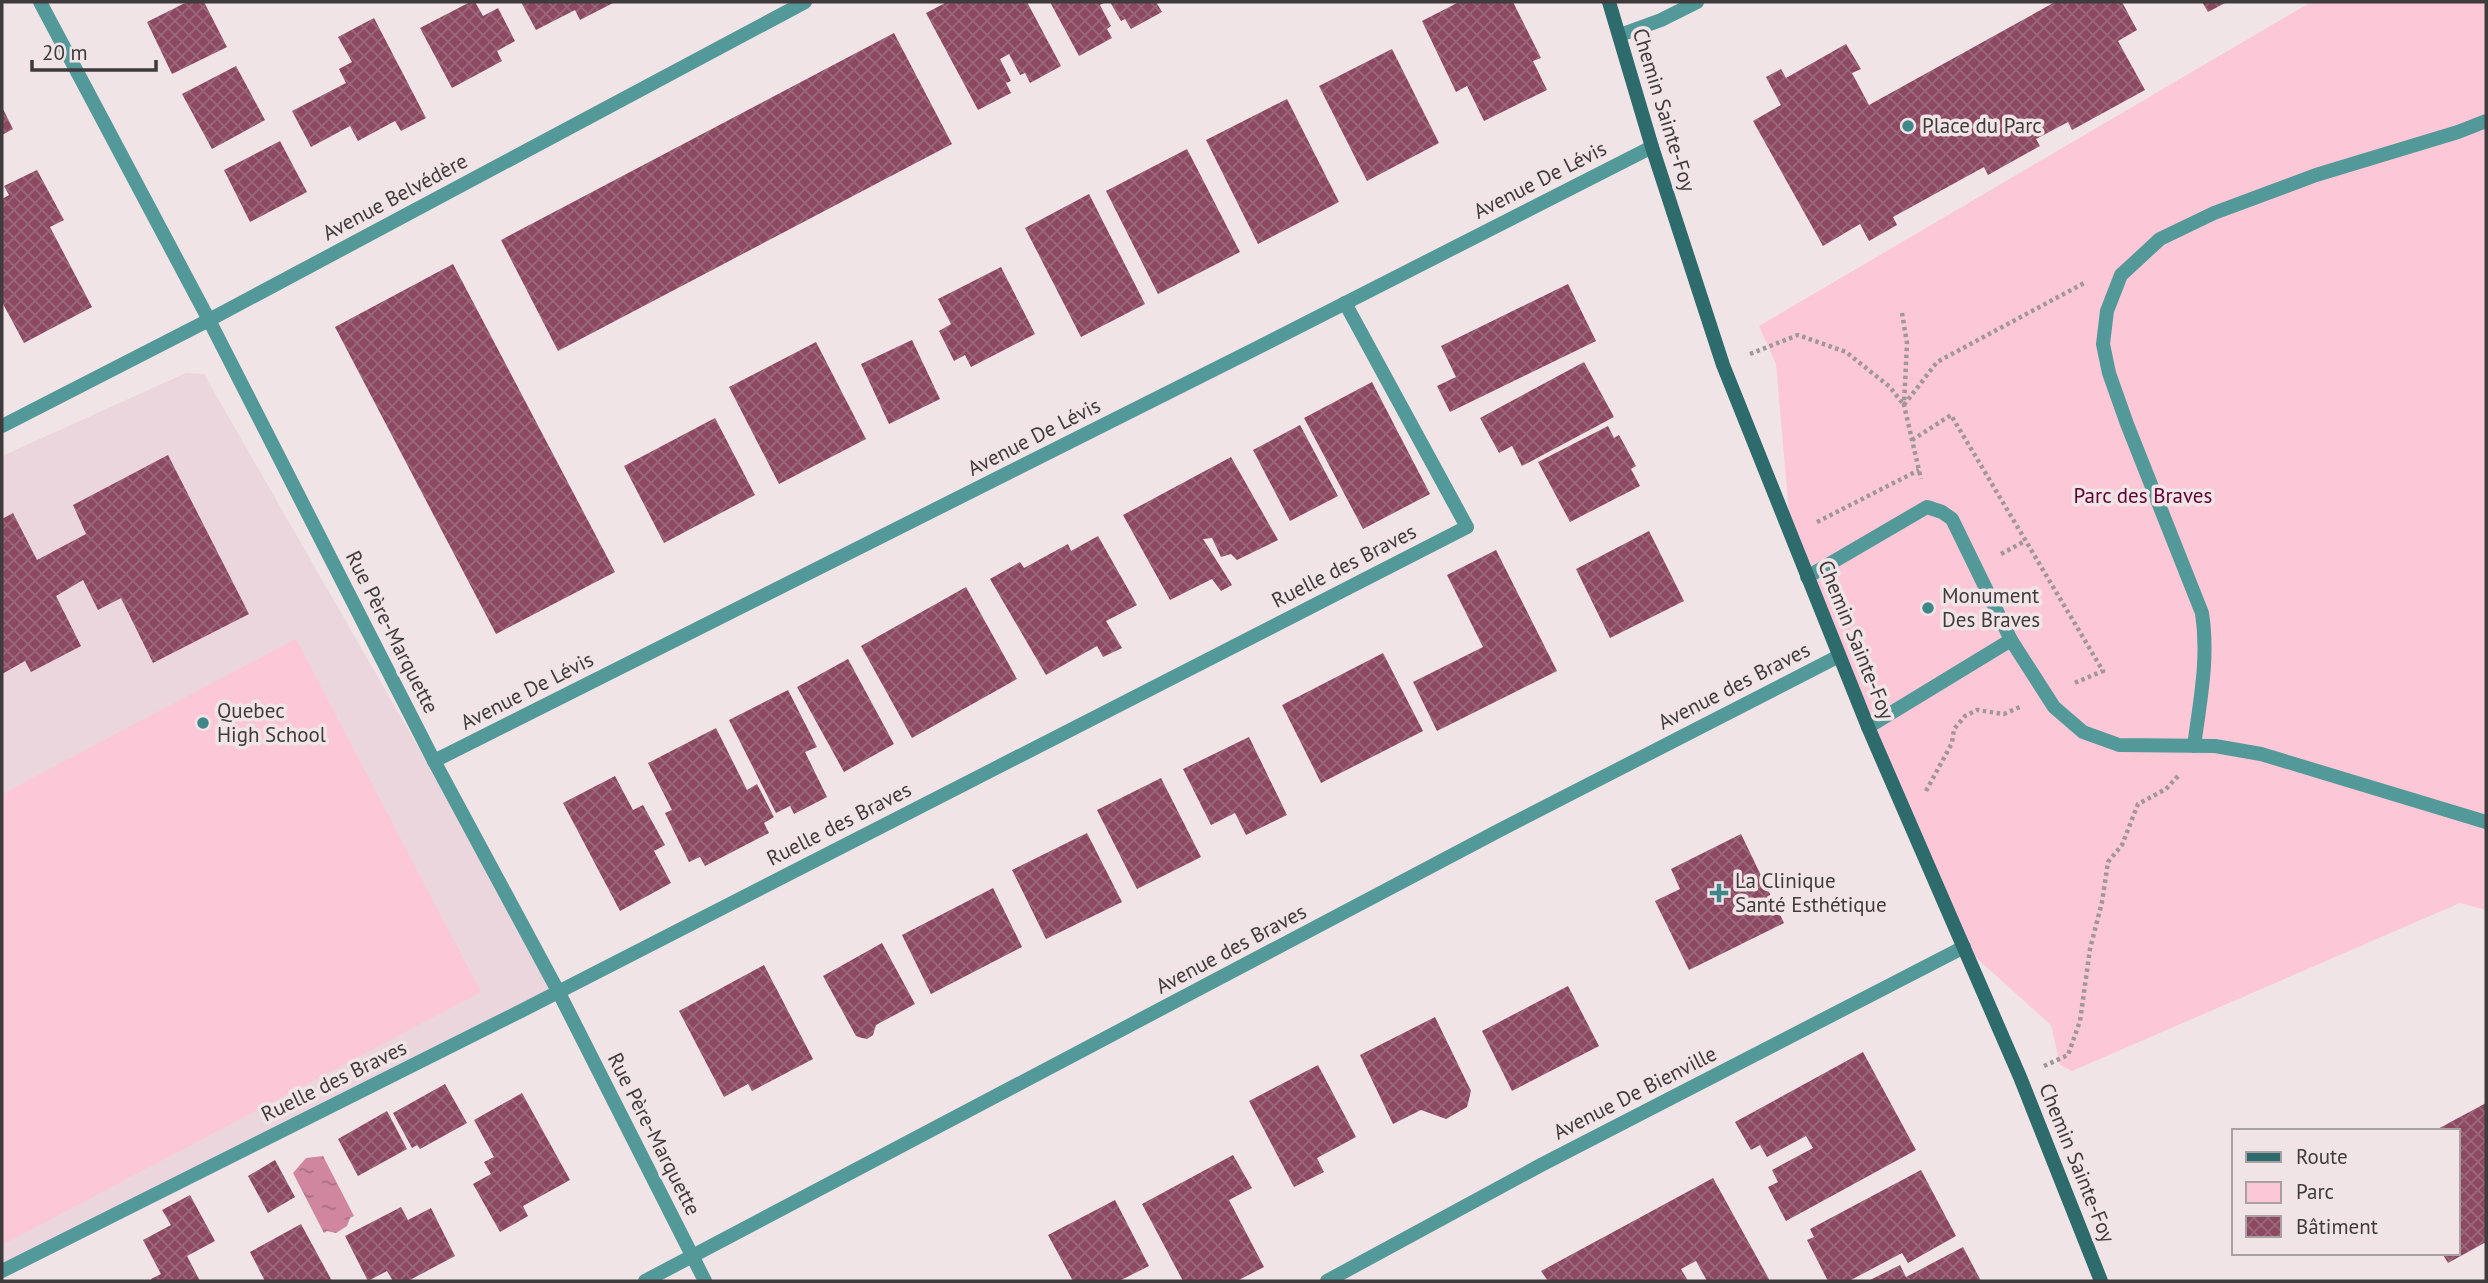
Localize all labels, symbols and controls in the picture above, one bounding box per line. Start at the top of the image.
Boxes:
street label: Chemin Sainte-Foy [1627,25,1702,195]
scale bar [32,28,156,72]
text: 20 m [42,39,88,66]
place label: Place du Parc [1922,112,2042,139]
marker: Place du Parc [1900,118,1916,134]
street label: Avenue De Lévis [1469,134,1611,225]
street label: Avenue Belvédère [318,147,472,246]
street label: Avenue De Lévis [963,391,1105,482]
park label: Parc des Braves [2074,482,2212,509]
street label: Ruelle des Braves [1267,518,1420,614]
street label: Rue Père-Marquette [340,546,445,718]
street label: Chemin Sainte-Foy [1812,556,1901,724]
place label: Monument Des Braves [1942,582,2040,633]
marker: Monument Des Braves [1920,600,1936,616]
street label: Avenue des Braves [1653,636,1814,735]
street label: Avenue De Lévis [456,645,598,736]
place label: Quebec High School [217,697,326,748]
marker: Quebec High School [195,715,211,731]
street label: Ruelle des Braves [762,776,915,872]
place label: La Clinique Santé Esthétique [1735,867,1887,918]
marker: La Clinique Santé Esthétique [1709,883,1729,903]
street label: Avenue des Braves [1151,897,1311,1000]
street label: Ruelle des Braves [257,1034,411,1127]
street label: Avenue De Bienville [1548,1040,1721,1145]
street label: Rue Père-Marquette [602,1048,707,1220]
street label: Chemin Sainte-Foy [2033,1079,2122,1247]
legend [2232,1129,2460,1255]
text: Route [2296,1143,2348,1170]
text: Parc [2296,1178,2334,1205]
text: Bâtiment [2296,1213,2378,1240]

